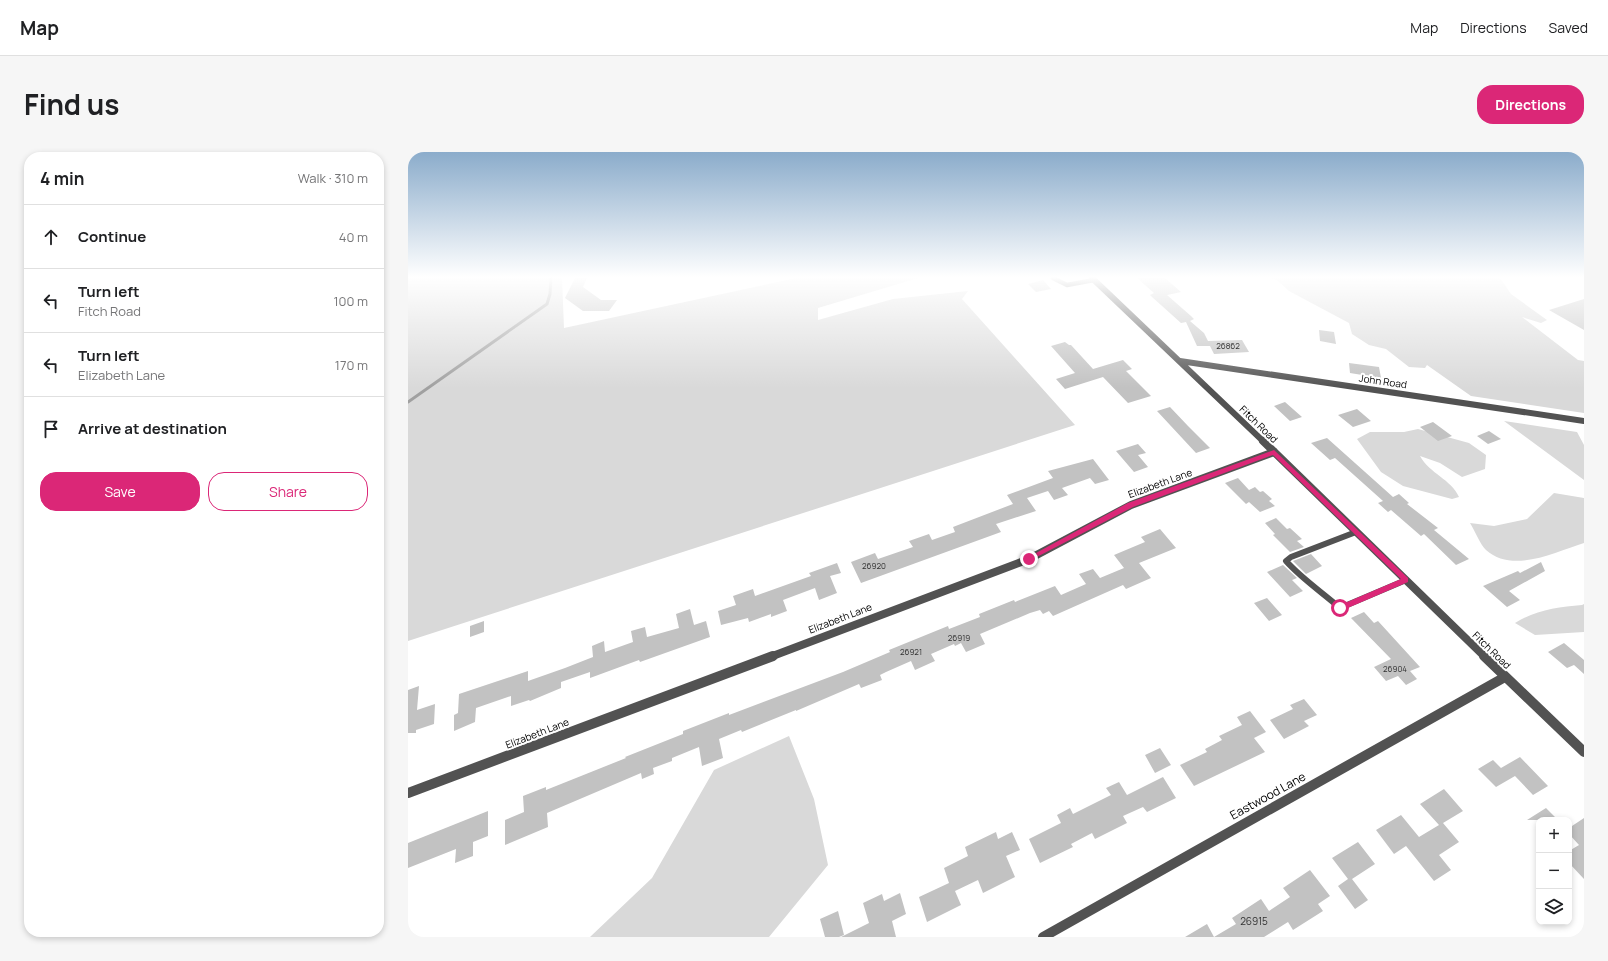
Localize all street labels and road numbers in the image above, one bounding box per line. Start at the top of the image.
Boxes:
street label: John Road [1358,371,1408,391]
street label: Fitch Road [1237,402,1281,446]
street label: Elizabeth Lane [1126,465,1194,501]
street label: Elizabeth Lane [806,599,874,637]
street label: Fitch Road [1470,628,1514,672]
street label: Elizabeth Lane [503,714,571,752]
street label: Eastwood Lane [1227,768,1309,823]

